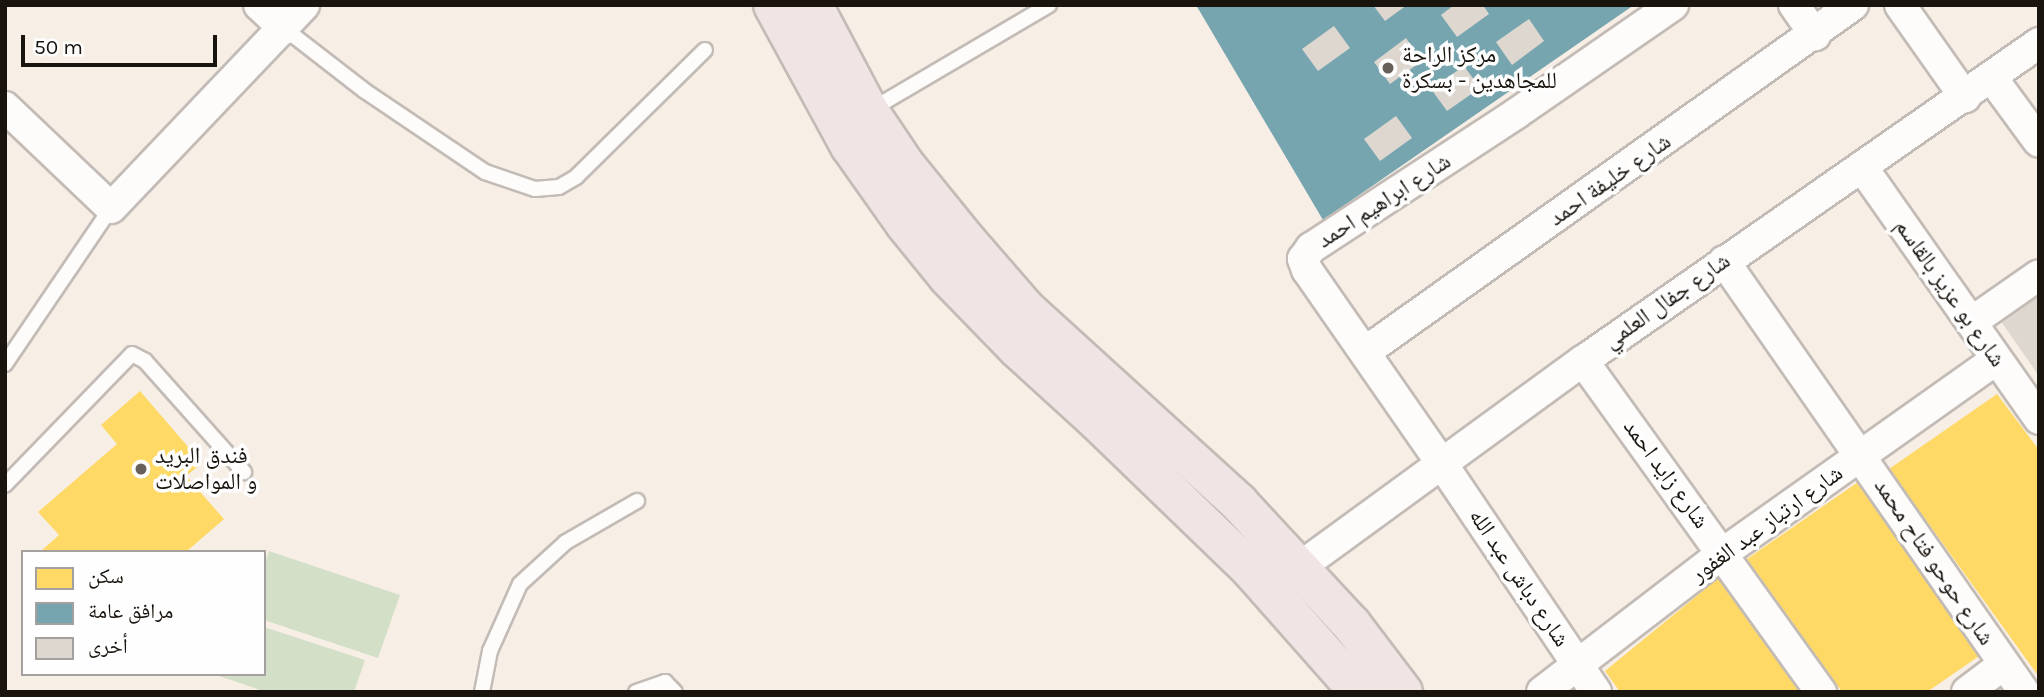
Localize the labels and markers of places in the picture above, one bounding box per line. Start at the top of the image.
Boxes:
place label: مركز الراحة للمجاهدين - بسكرة [1402,41,1557,95]
marker: مركز الراحة للمجاهدين - بسكرة [1380,60,1396,76]
place label: فندق البريد و المواصلات [155,442,257,496]
marker: فندق البريد و المواصلات [133,461,149,477]

